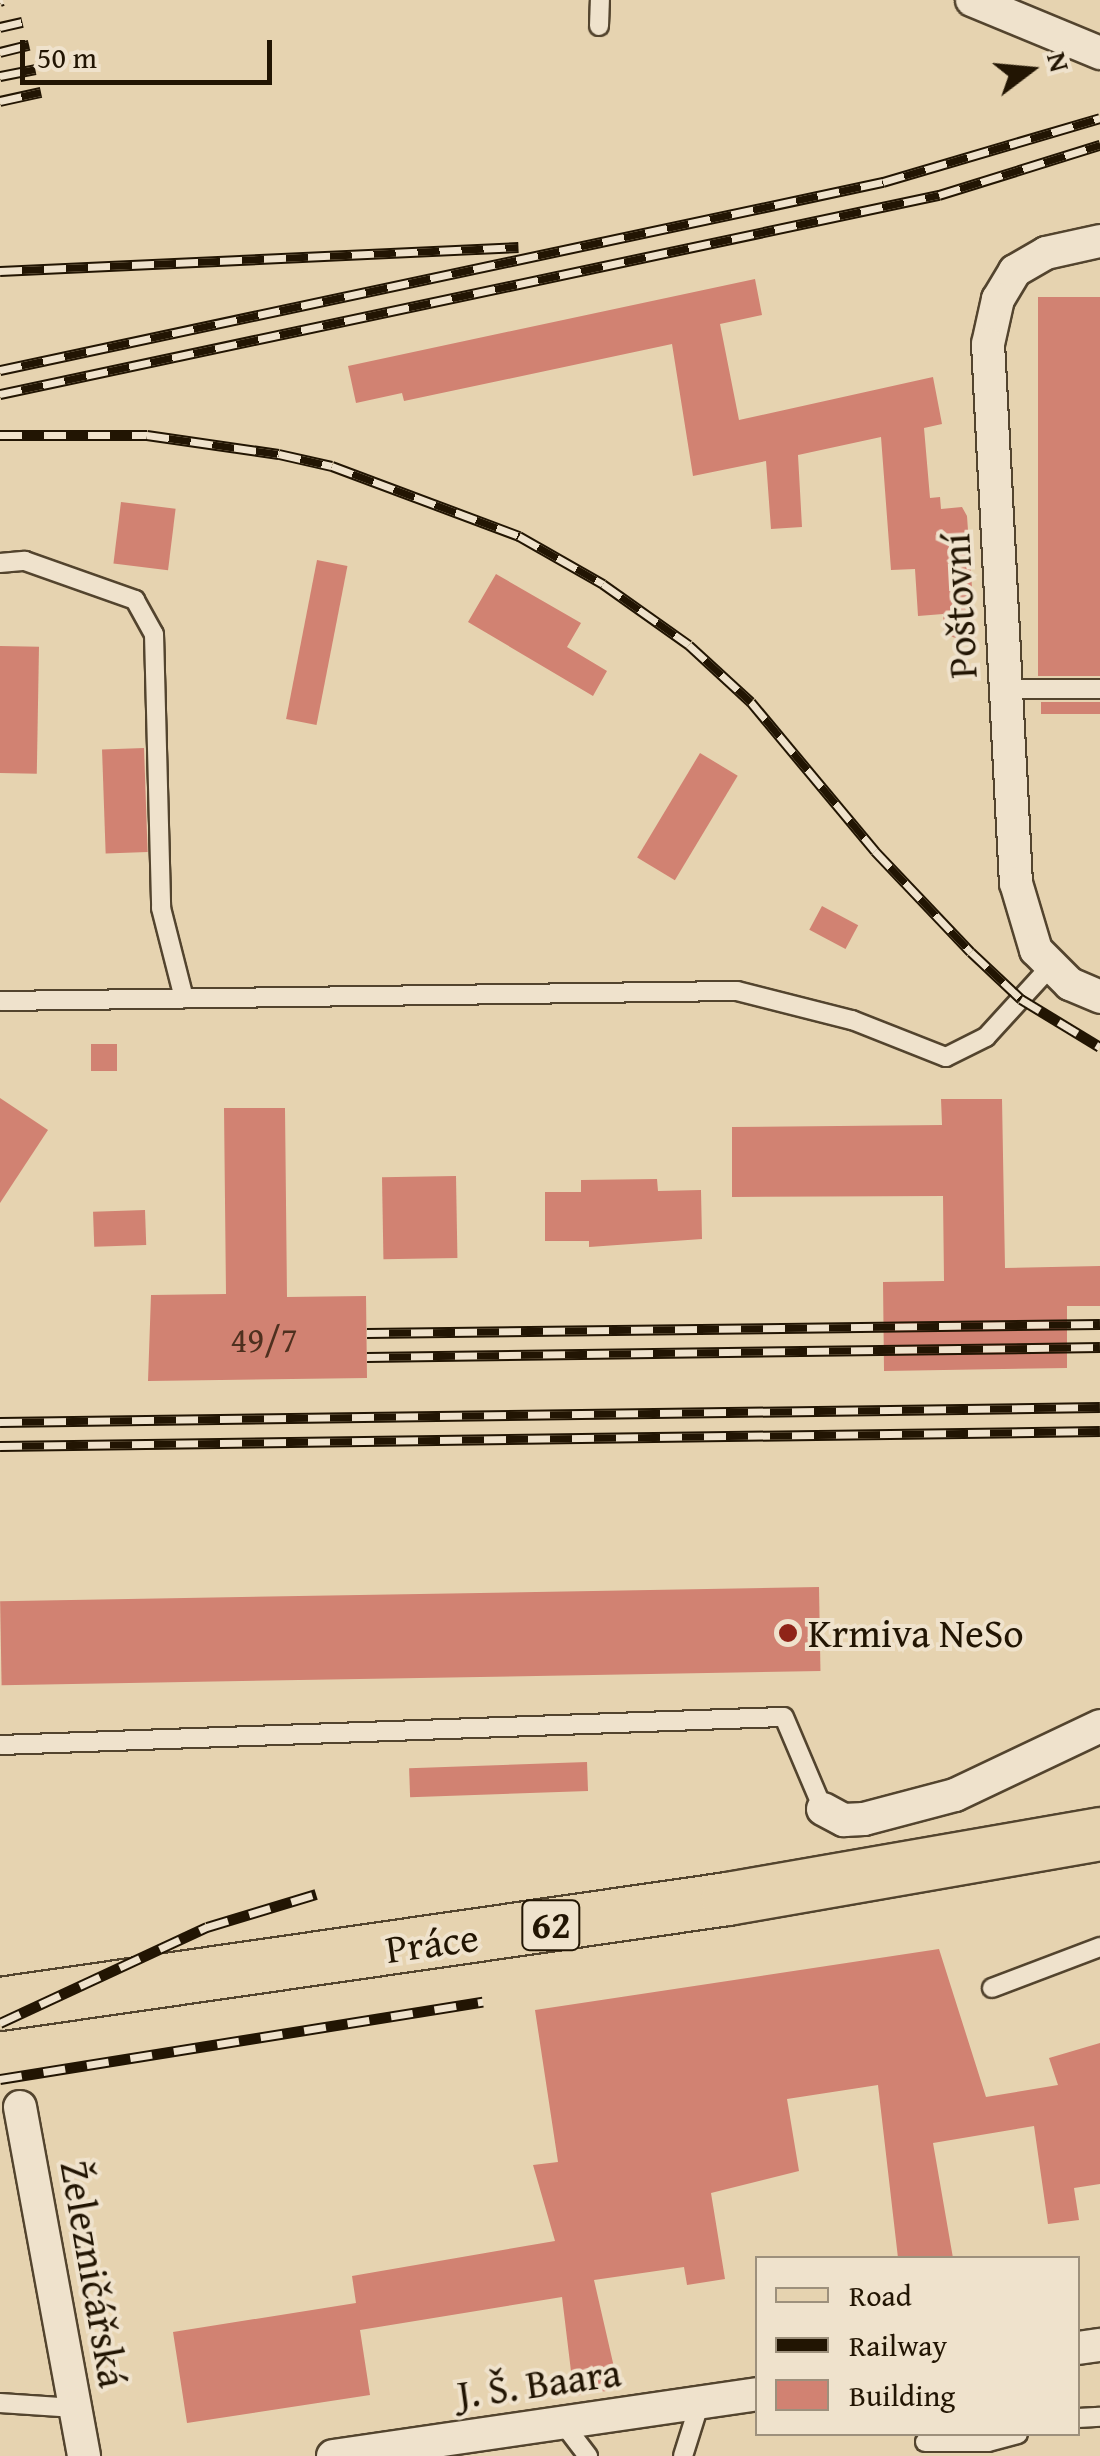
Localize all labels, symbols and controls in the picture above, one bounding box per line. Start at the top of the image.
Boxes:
scale bar [25,20,278,82]
north arrow [980,20,1080,120]
text: 50 m [37,35,97,79]
text: N [1037,47,1082,76]
street label: Poštovní [931,532,987,680]
house number: 49/7 [230,1319,298,1361]
place label: Krmiva NeSo [808,1609,1024,1657]
marker: Krmiva NeSo [777,1622,799,1644]
road number: 62 [521,1892,581,1958]
street label: Práce [382,1913,482,1973]
street label: Železničářská [50,2157,138,2391]
legend [755,2256,1080,2436]
text: Road [849,2273,912,2317]
text: Railway [849,2323,947,2367]
street label: J. Š. Baara [454,2348,624,2418]
text: Building [849,2373,955,2417]

